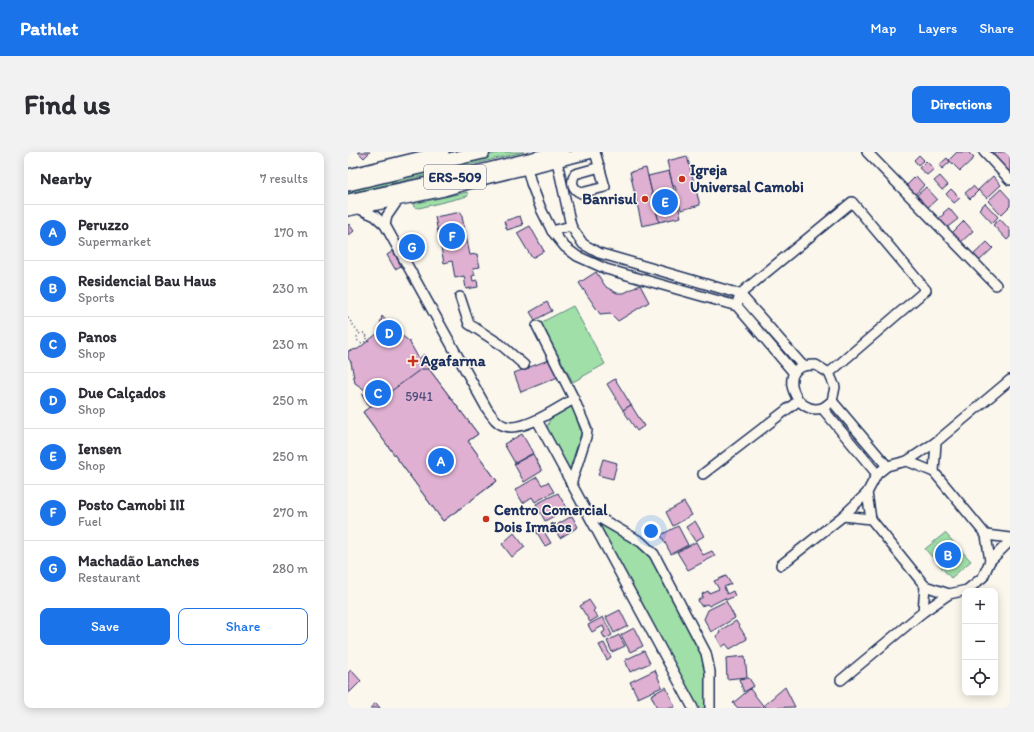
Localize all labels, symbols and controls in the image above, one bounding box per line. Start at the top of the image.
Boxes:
text: Pathlet [20,17,78,40]
text: Map [871,20,896,37]
text: Layers [918,20,957,37]
text: Share [979,20,1014,37]
button: Directions [912,86,1010,123]
text: Find us [24,87,111,121]
place label: Igreja Universal Camobi [690,161,804,196]
road number: ERS-509 [424,165,486,189]
text: Nearby [40,168,92,188]
text: 7 results [260,171,308,186]
marker: Igreja Universal Camobi [677,174,687,184]
pin: E [652,187,678,217]
place label: Banrisul [582,190,638,208]
marker: Banrisul [640,194,650,204]
text: Peruzzo [78,216,129,234]
pin: F [439,221,465,251]
text: A [49,225,57,240]
text: 170 m [274,225,308,240]
pin: G [399,232,425,262]
text: Supermarket [78,234,151,249]
text: Residencial Bau Haus [78,272,216,290]
text: B [49,281,57,296]
text: 230 m [272,281,308,296]
text: Sports [78,290,114,305]
pin: D [376,318,402,348]
text: Panos [78,328,117,346]
text: C [49,337,57,352]
text: 230 m [272,337,308,352]
text: Shop [78,346,105,361]
place label: Agafarma [420,352,486,371]
marker: Agafarma [408,356,418,366]
pin: C [365,378,391,408]
text: Due Calçados [78,384,166,402]
house number: 5941 [405,389,433,404]
text: D [49,393,57,408]
text: 250 m [272,393,308,408]
text: Shop [78,402,105,417]
text: Iensen [78,440,122,458]
pin: A [428,446,454,476]
text: E [49,449,57,464]
text: 250 m [272,449,308,464]
text: Shop [78,458,105,473]
text: Posto Camobi III [78,496,185,514]
place label: Centro Comercial Dois Irmãos [494,501,608,536]
text: F [50,505,56,520]
text: 270 m [273,505,308,520]
text: Fuel [78,514,102,529]
marker: Centro Comercial Dois Irmãos [481,514,491,524]
your location [641,521,661,541]
pin: B [935,540,961,570]
text: Machadão Lanches [78,552,199,570]
text: G [49,561,57,576]
text: 280 m [272,561,308,576]
text: Restaurant [78,570,140,585]
map controls [962,588,998,696]
button: + [962,588,998,624]
button: Save [40,608,170,645]
button: Share [178,608,308,645]
button: − [962,624,998,660]
button: locate [962,660,998,696]

